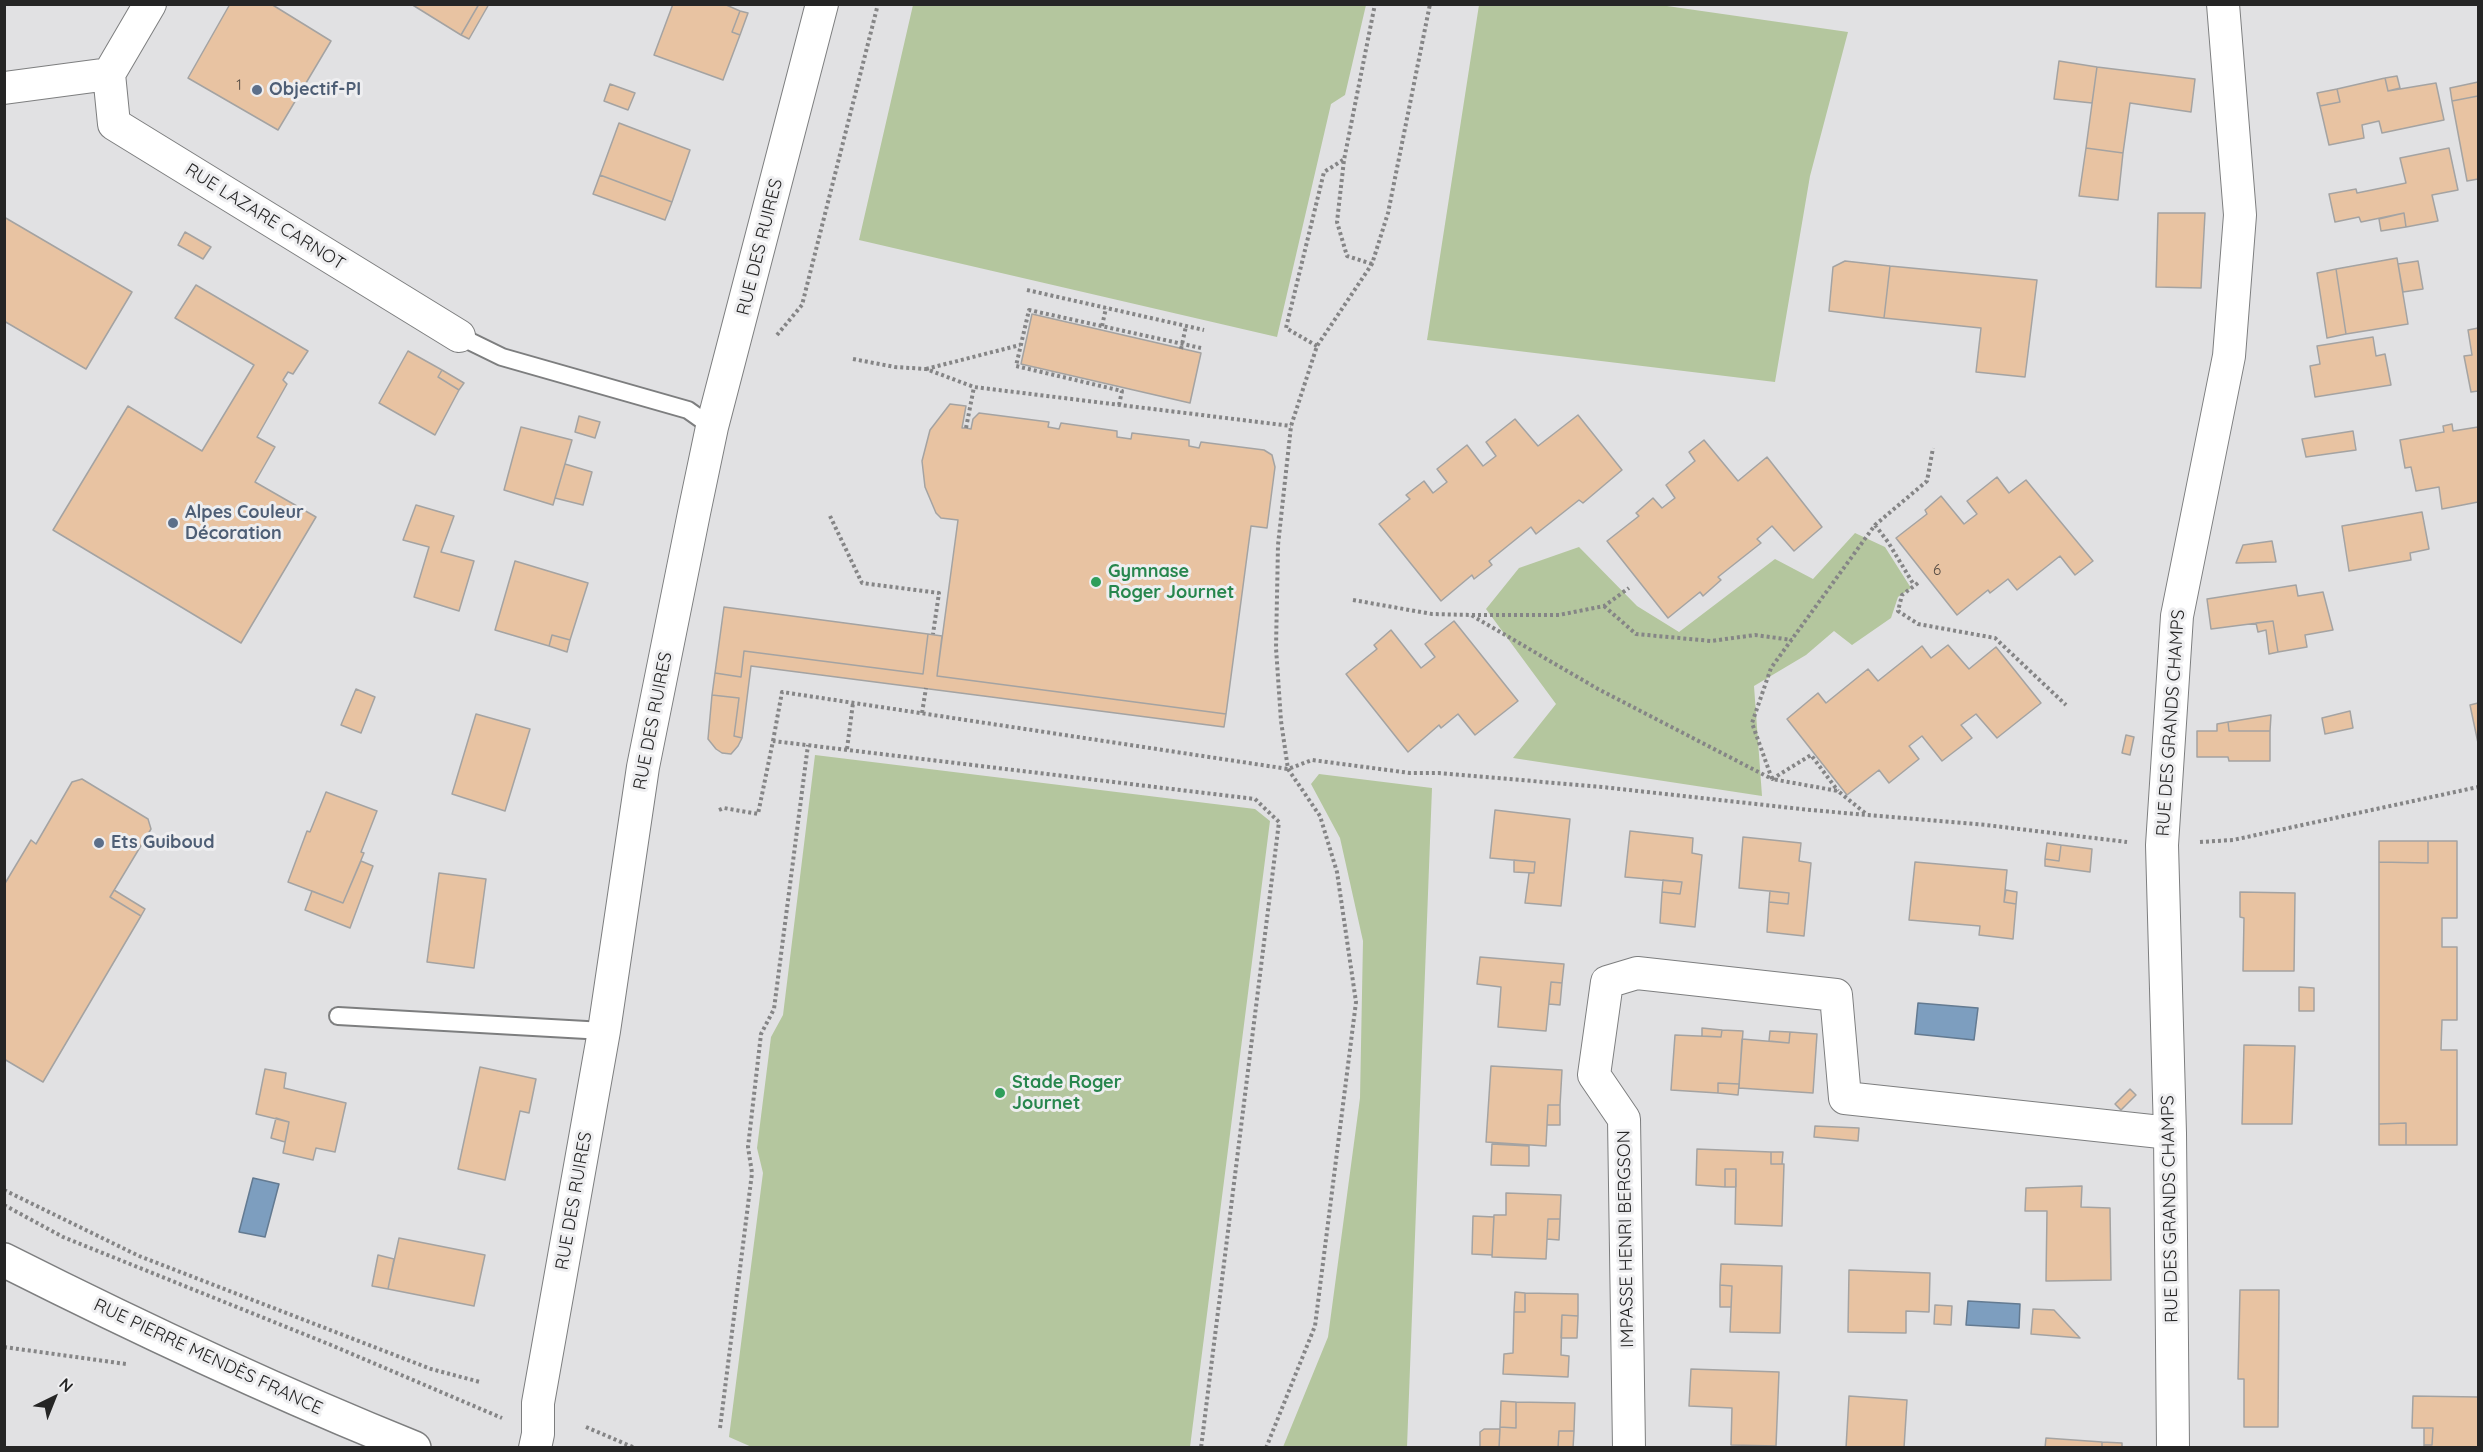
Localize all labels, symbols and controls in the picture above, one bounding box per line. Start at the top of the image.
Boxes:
house number: 1 [236,76,242,94]
place label: Objectif-PI [269,79,361,101]
marker: Objectif-PI [250,83,264,97]
street label: RUE LAZARE CARNOT [181,159,349,275]
street label: RUE DES RUIRES [733,177,787,317]
place label: Alpes Couleur Décoration [185,502,304,544]
marker: Alpes Couleur Décoration [166,516,180,530]
place label: Gymnase Roger Journet [1108,561,1234,604]
house number: 6 [1933,561,1941,579]
marker: Gymnase Roger Journet [1089,575,1103,589]
street label: RUE DES GRANDS CHAMPS [2152,609,2190,837]
street label: RUE DES RUIRES [629,650,677,792]
place label: Ets Guiboud [111,832,214,854]
marker: Ets Guiboud [92,836,106,850]
place label: Stade Roger Journet [1012,1072,1121,1114]
marker: Stade Roger Journet [993,1086,1007,1100]
street label: RUE DES GRANDS CHAMPS [2157,1095,2183,1323]
street label: RUE DES RUIRES [551,1130,597,1272]
street label: IMPASSE HENRI BERGSON [1613,1130,1639,1348]
street label: RUE PIERRE MENDÈS FRANCE [90,1294,326,1420]
north arrow [24,1368,84,1428]
text: N [55,1374,77,1396]

